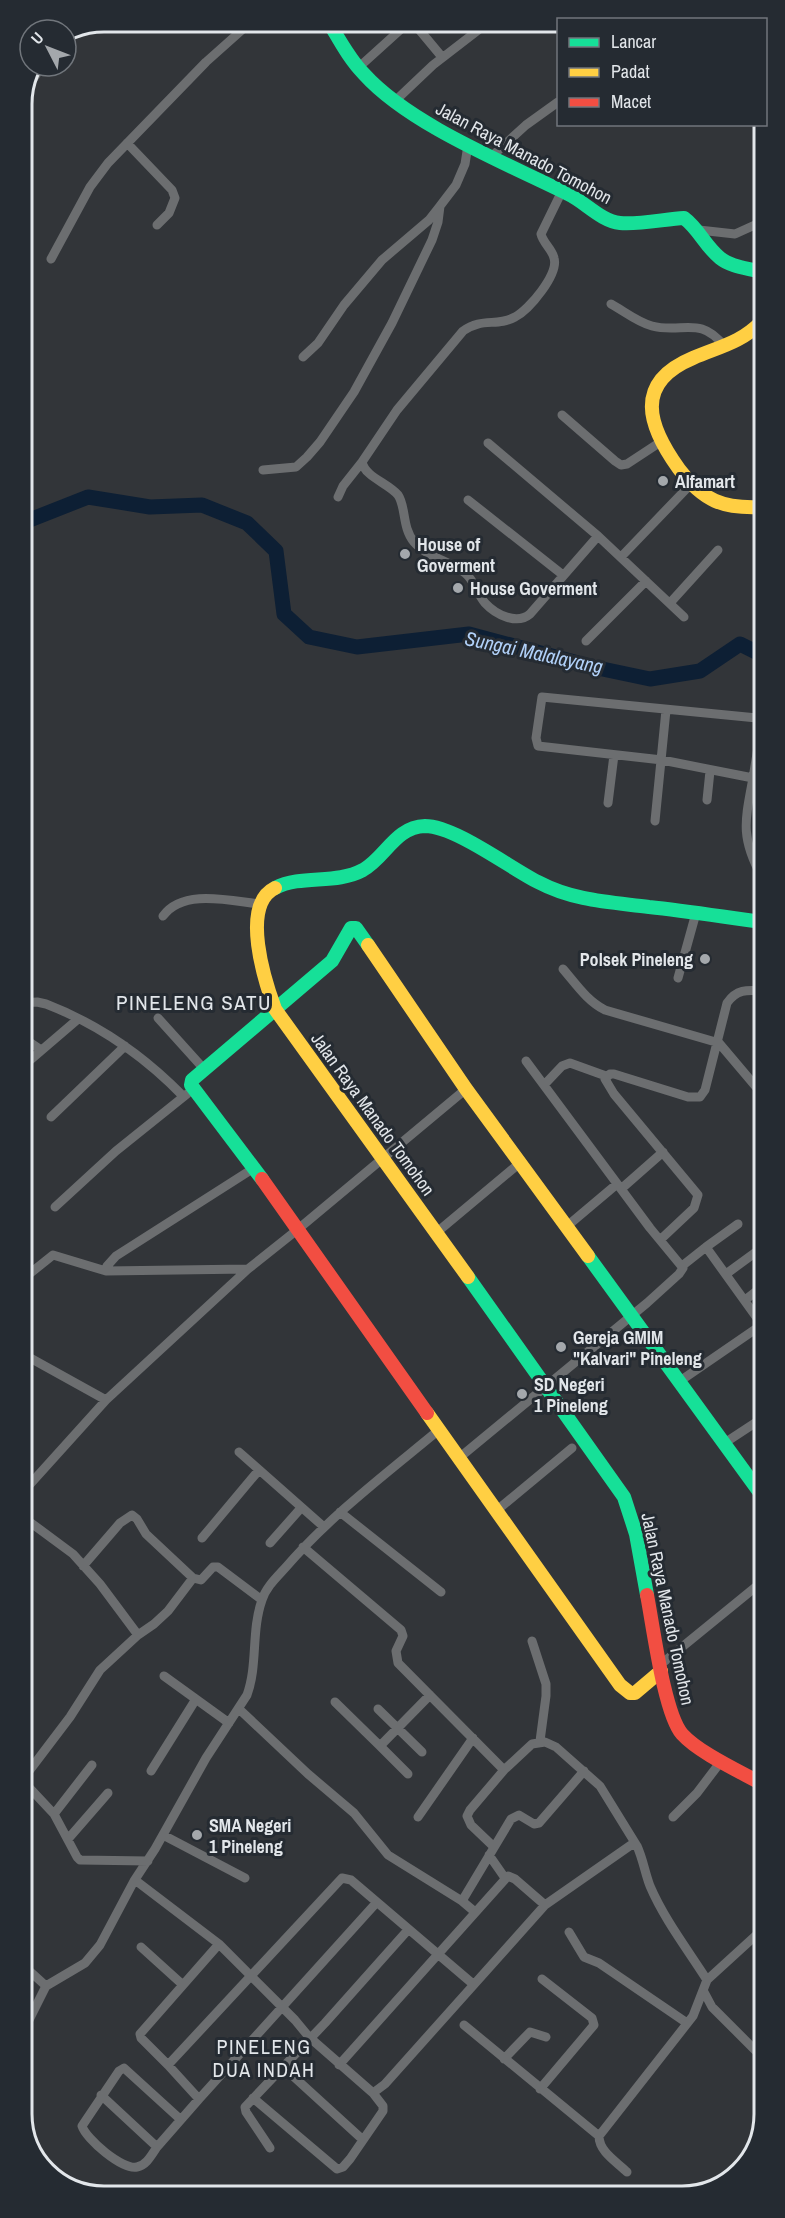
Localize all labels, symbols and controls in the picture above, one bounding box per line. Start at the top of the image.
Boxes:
north arrow [18,18,78,78]
legend [557,18,767,126]
text: U [26,27,48,49]
text: Lancar [611,29,656,54]
text: Padat [611,59,650,84]
text: Macet [611,89,651,114]
street label: Jalan Raya Manado Tomohon [432,96,616,210]
place label: Alfamart [675,469,735,494]
marker: Alfamart [656,474,670,488]
place label: House of Goverment [417,532,495,578]
marker: House of Goverment [398,547,412,561]
place label: House Goverment [470,576,597,601]
marker: House Goverment [451,581,465,595]
water label: Sungai Malalayang [463,624,605,680]
place label: Polsek Pineleng [580,947,693,972]
marker: Polsek Pineleng [698,952,712,966]
district label: PINELENG SATU [116,988,272,1017]
street label: Jalan Raya Manado Tomohon [305,1027,441,1201]
place label: Gereja GMIM "Kalvari" Pineleng [573,1325,702,1371]
marker: Gereja GMIM "Kalvari" Pineleng [554,1340,568,1354]
place label: SD Negeri 1 Pineleng [534,1372,608,1418]
marker: SD Negeri 1 Pineleng [515,1387,529,1401]
street label: Jalan Raya Manado Tomohon [635,1511,701,1707]
place label: SMA Negeri 1 Pineleng [209,1813,291,1859]
marker: SMA Negeri 1 Pineleng [190,1828,204,1842]
district label: PINELENG DUA INDAH [213,2033,315,2083]

